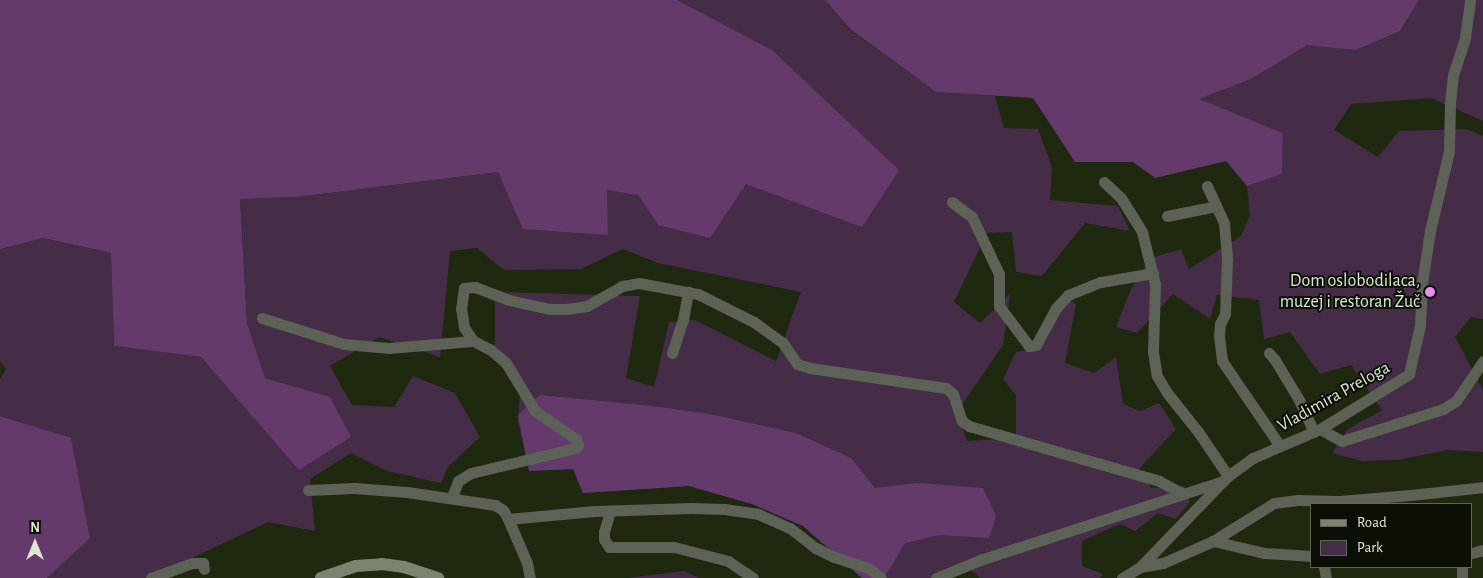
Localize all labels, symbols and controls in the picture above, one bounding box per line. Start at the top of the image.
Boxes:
place label: Dom oslobodilaca, muzej i restoran Žuč [1280,271,1420,314]
marker: Dom oslobodilaca, muzej i restoran Žuč [1424,286,1436,298]
street label: Vladimira Preloga [1274,357,1394,437]
legend [1310,503,1473,568]
text: Road [1357,515,1387,530]
north arrow [10,518,60,568]
text: N [30,521,40,535]
text: Park [1357,540,1383,555]

